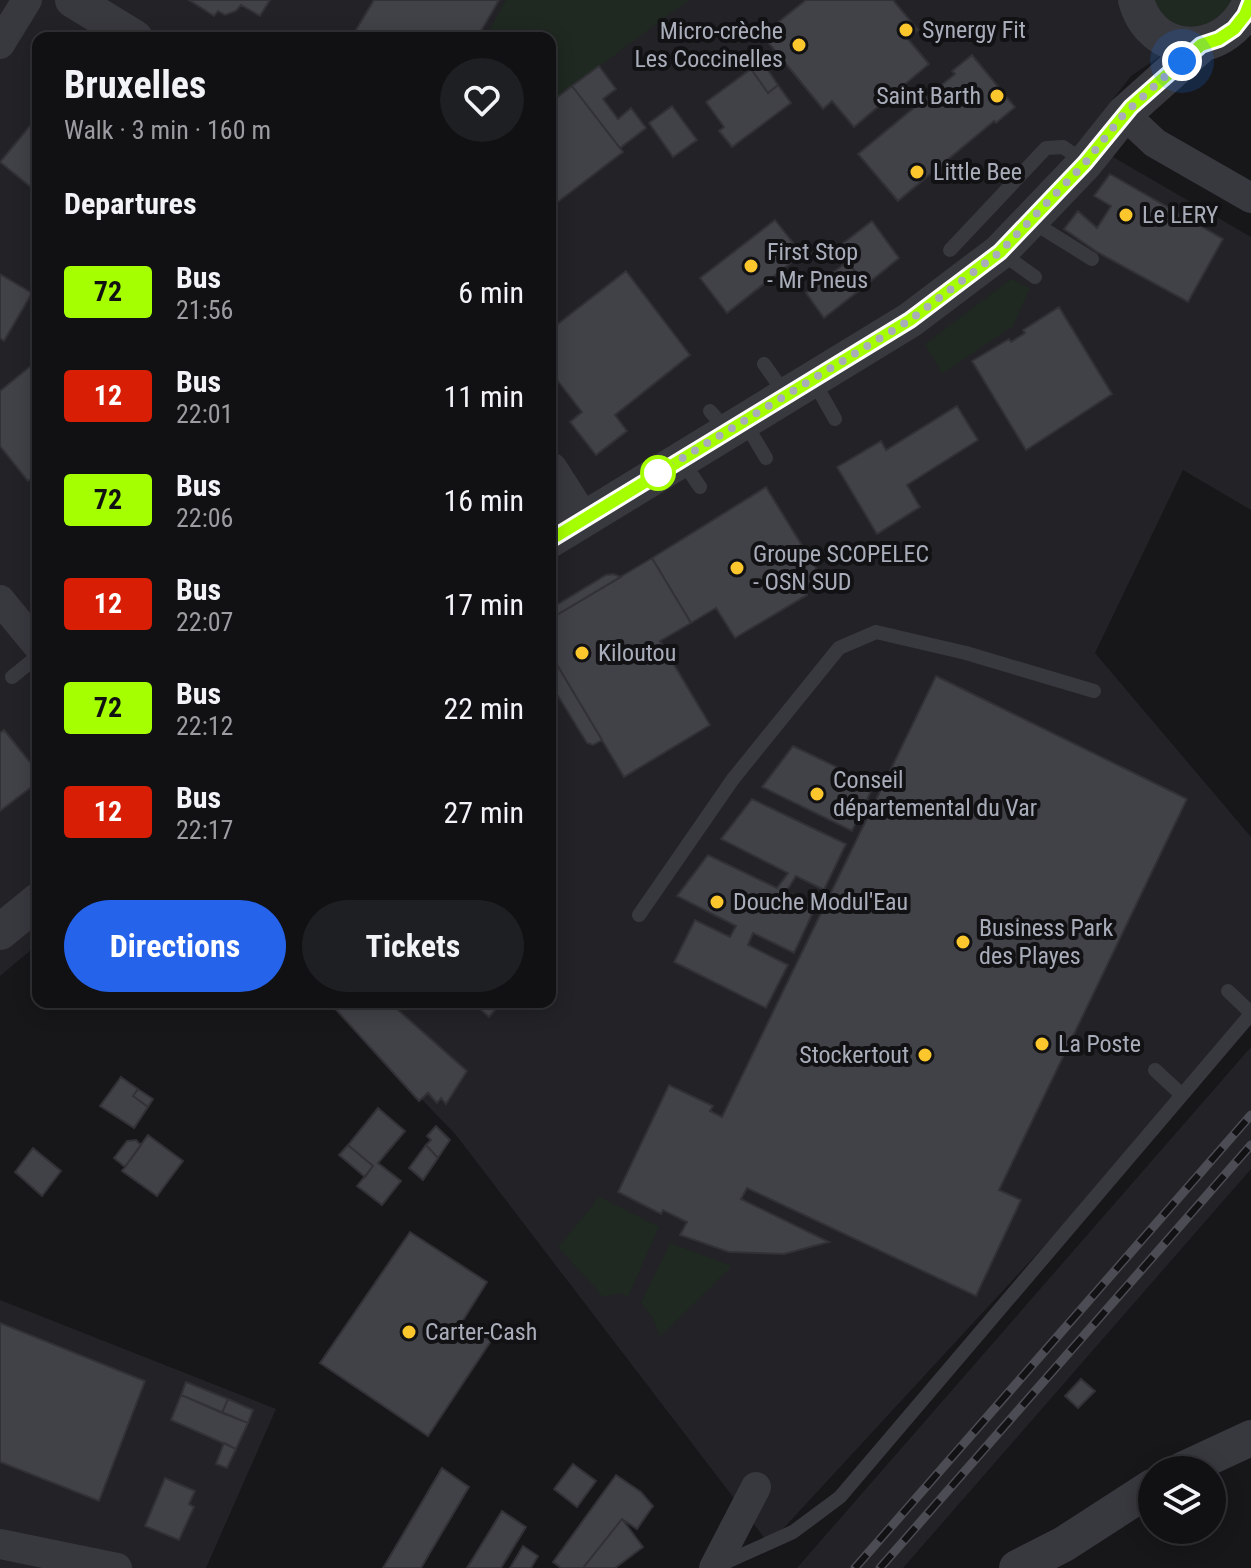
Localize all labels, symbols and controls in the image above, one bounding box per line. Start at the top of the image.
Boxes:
place label: Synergy Fit [922,16,1026,44]
place label: Micro-crèche Les Coccinelles [634,17,783,73]
marker: Synergy Fit [897,21,915,39]
marker: Micro-crèche Les Coccinelles [790,36,808,54]
your location [1162,41,1202,81]
button: heart [440,58,524,142]
text: Bruxelles [64,63,206,107]
place label: Saint Barth [876,82,981,110]
marker: Saint Barth [988,87,1006,105]
text: Walk · 3 min · 160 m [64,115,271,145]
place label: Little Bee [933,158,1022,186]
marker: Little Bee [908,163,926,181]
text: Departures [64,186,197,221]
place label: Le LERY [1142,201,1219,229]
marker: Le LERY [1117,206,1135,224]
place label: First Stop - Mr Pneus [767,238,868,294]
marker: First Stop - Mr Pneus [742,257,760,275]
text: Bus [176,260,221,295]
text: 72 [94,275,122,308]
text: 6 min [458,275,524,310]
text: 21:56 [176,295,233,325]
text: Bus [176,364,221,399]
text: 12 [94,379,122,412]
text: 11 min [443,379,524,414]
text: 22:01 [176,399,233,429]
unlabelled marker [641,456,675,490]
text: Bus [176,468,221,503]
text: 72 [94,483,122,516]
text: 16 min [443,483,524,518]
text: 22:06 [176,503,233,533]
place label: Groupe SCOPELEC - OSN SUD [753,540,929,596]
marker: Groupe SCOPELEC - OSN SUD [728,559,746,577]
text: Bus [176,572,221,607]
text: 12 [94,587,122,620]
text: 17 min [443,587,524,622]
text: 22:07 [176,607,233,637]
place label: Kiloutou [598,639,676,667]
marker: Kiloutou [573,644,591,662]
text: Bus [176,676,221,711]
text: 72 [94,691,122,724]
text: 22 min [443,691,524,726]
text: 22:12 [176,711,233,741]
place label: Conseil départemental du Var [833,766,1037,822]
text: Bus [176,780,221,815]
marker: Conseil départemental du Var [808,785,826,803]
text: 12 [94,795,122,828]
text: 27 min [443,795,524,830]
text: 22:17 [176,815,233,845]
place label: Douche Modul'Eau [733,888,908,916]
marker: Douche Modul'Eau [708,893,726,911]
button: Directions [64,900,286,992]
button: Tickets [302,900,524,992]
place label: Business Park des Playes [979,914,1113,970]
marker: Business Park des Playes [954,933,972,951]
place label: La Poste [1058,1030,1141,1058]
marker: La Poste [1033,1035,1051,1053]
place label: Stockertout [799,1041,909,1069]
marker: Stockertout [916,1046,934,1064]
place label: Carter-Cash [425,1318,537,1346]
marker: Carter-Cash [400,1323,418,1341]
map controls [1138,1456,1226,1544]
button: layers [1138,1456,1226,1544]

